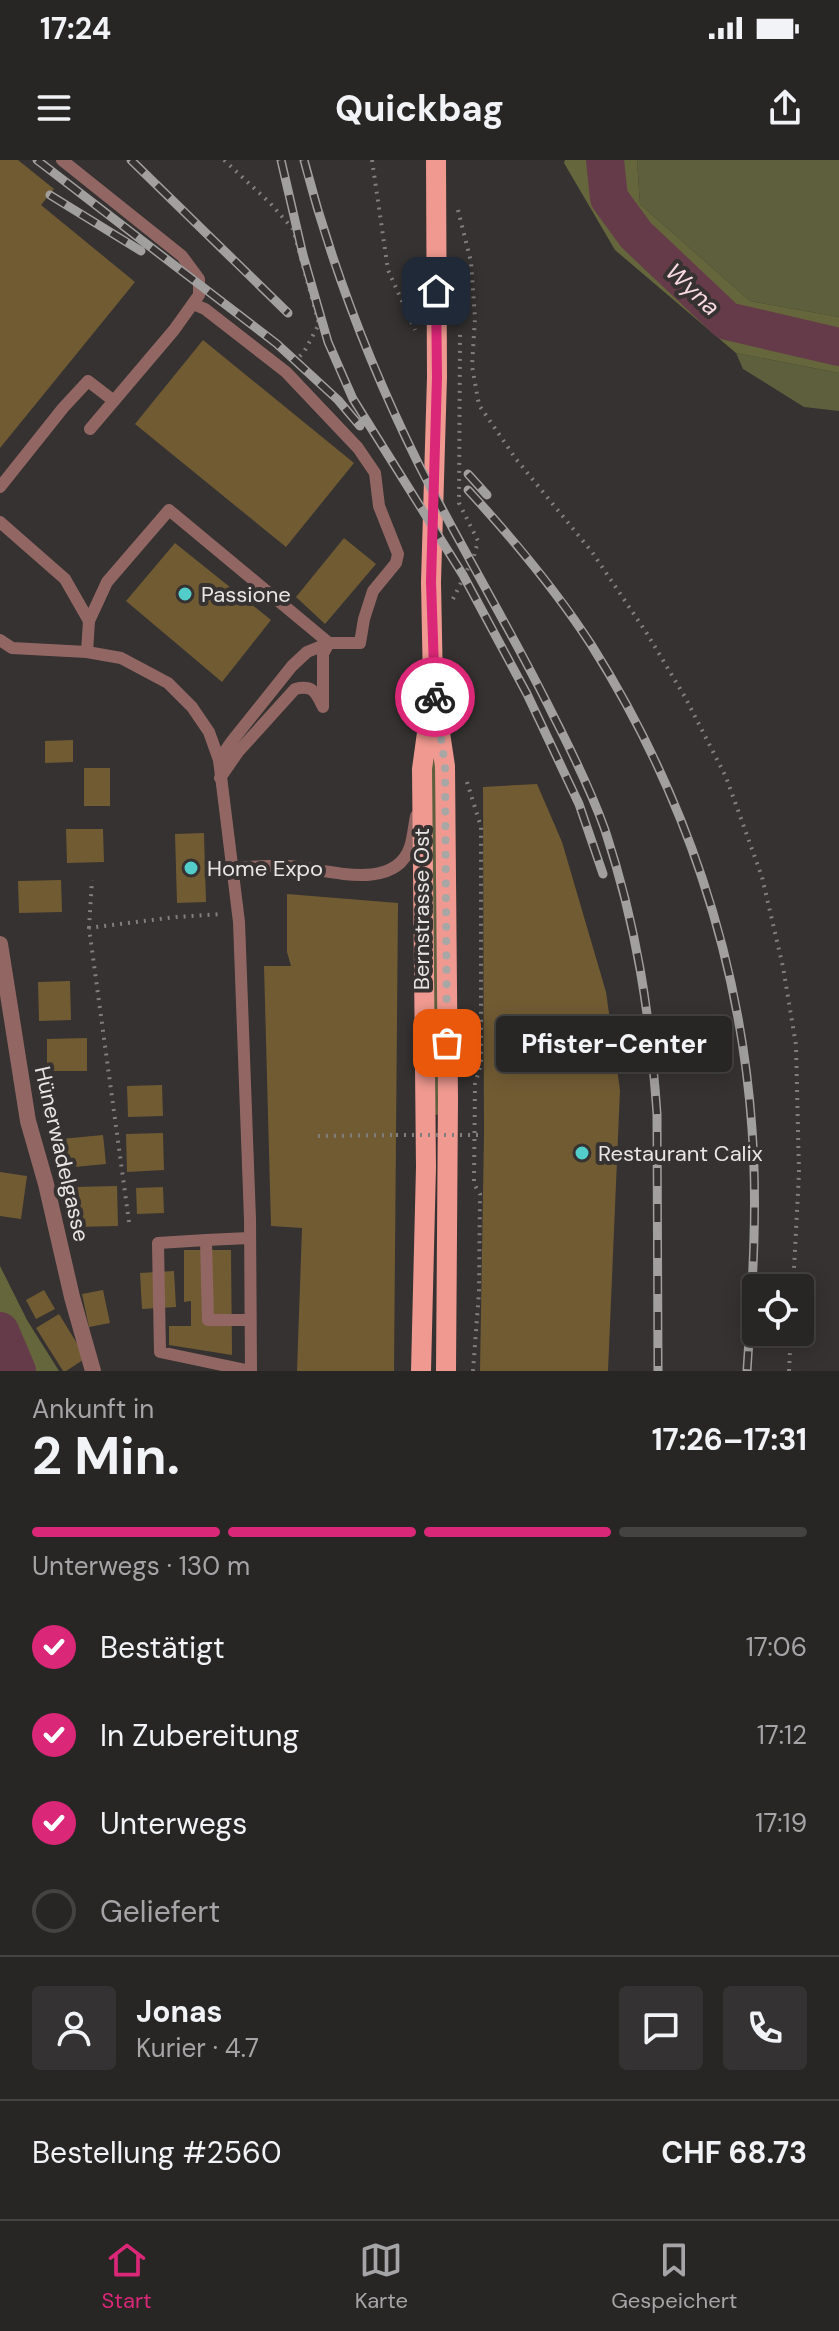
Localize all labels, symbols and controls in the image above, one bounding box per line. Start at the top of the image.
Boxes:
text: 17:24 [40,9,111,48]
text: Quickbag [335,85,504,132]
icon: menu [32,86,76,130]
icon: share [763,86,807,130]
water label: Wyna [659,256,727,322]
pin [402,257,470,325]
icon: home [414,269,458,313]
place label: Passione [201,580,291,609]
marker: Passione [176,585,194,603]
courier [395,657,475,737]
icon: bike [413,675,457,719]
street label: Bernstrasse Ost [407,828,436,990]
place label: Home Expo [207,854,323,883]
marker: Home Expo [182,859,200,877]
pin [413,1009,481,1077]
callout: Pfister-Center [495,1015,731,1071]
icon: bag [425,1021,469,1065]
text: Pfister-Center [521,1027,707,1061]
street label: Hünerwadelgasse [28,1063,96,1245]
place label: Restaurant Calix [598,1139,763,1168]
marker: Restaurant Calix [573,1144,591,1162]
map controls [742,1274,814,1346]
button: locate [742,1274,814,1346]
text: Ankunft in [32,1392,154,1426]
text: 17:26–17:31 [652,1420,807,1459]
text: 2 Min. [32,1422,180,1490]
text: Unterwegs · 130 m [32,1549,250,1583]
icon: check [32,1625,76,1669]
text: Bestätigt [100,1628,225,1667]
text: 17:06 [746,1630,807,1664]
icon: check [32,1713,76,1757]
text: In Zubereitung [100,1716,299,1755]
text: 17:12 [757,1718,807,1752]
icon: check [32,1801,76,1845]
text: Unterwegs [100,1804,247,1843]
text: 17:19 [755,1806,807,1840]
text: Geliefert [100,1892,220,1931]
button: person [32,1986,116,2070]
button: chat [619,1986,703,2070]
button: phone [723,1986,807,2070]
text: Jonas [136,1992,223,2031]
text: Kurier · 4.7 [136,2031,259,2065]
text: Bestellung #2560 [32,2133,281,2172]
text: CHF 68.73 [661,2133,807,2172]
tab: Start [102,2238,152,2315]
tab: Karte [355,2238,408,2315]
tab: Gespeichert [611,2238,737,2315]

